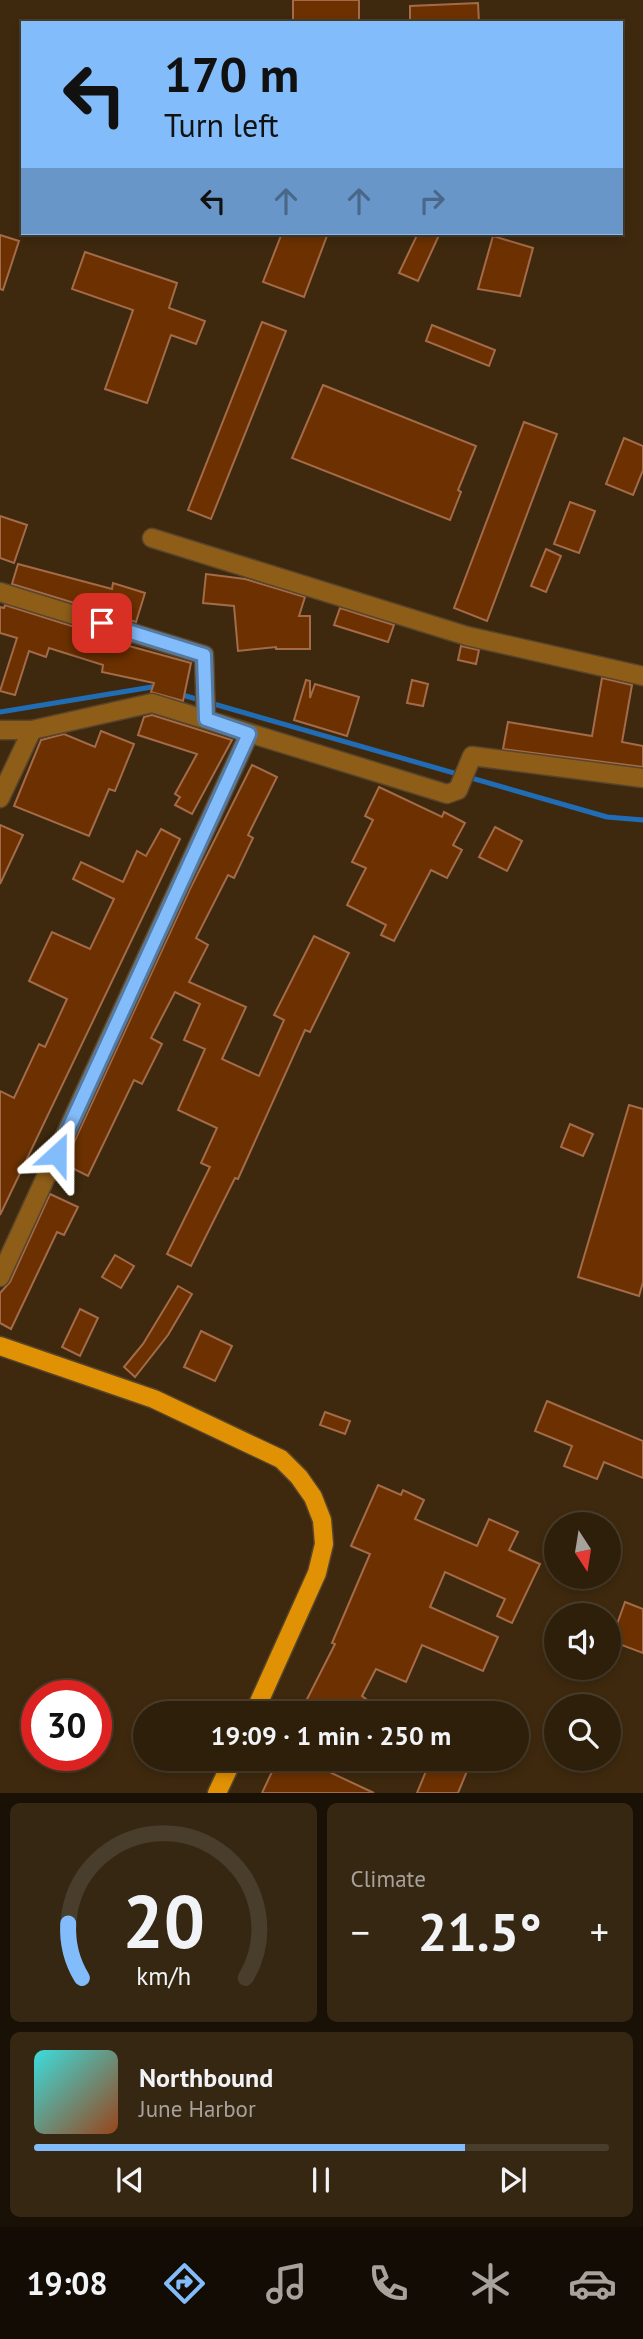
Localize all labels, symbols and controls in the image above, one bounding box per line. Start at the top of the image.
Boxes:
text: 170 m [164,42,299,106]
icon: left [49,49,140,140]
text: Turn left [164,104,279,146]
icon: left [194,182,232,220]
icon: ahead [267,182,305,220]
icon: ahead [340,182,378,220]
icon: right [413,182,451,220]
pin [72,593,132,653]
icon: arrive [83,604,121,642]
position arrow [20,1117,94,1191]
north arrow [544,1512,621,1589]
map controls [544,1512,621,1771]
button: sound [544,1603,621,1680]
speed limit sign: 30 [21,1680,112,1771]
button: search [544,1694,621,1771]
text: 19:09 · 1 min · 250 m [211,1719,451,1752]
text: Climate [351,1864,426,1893]
text: 20 [122,1875,205,1969]
text: 21.5° [418,1898,542,1965]
text: − [351,1907,370,1956]
text: + [590,1907,609,1956]
text: km/h [136,1960,191,1992]
text: Northbound [139,2061,273,2094]
text: June Harbor [139,2094,256,2123]
icon: previous [111,2161,149,2199]
icon: pause [302,2161,340,2199]
icon: next [494,2161,532,2199]
icon: directions [160,2259,209,2308]
icon: music [262,2259,311,2308]
icon: phone [364,2259,413,2308]
icon: climate [466,2259,515,2308]
icon: car [568,2259,617,2308]
text: 19:08 [26,2262,108,2304]

